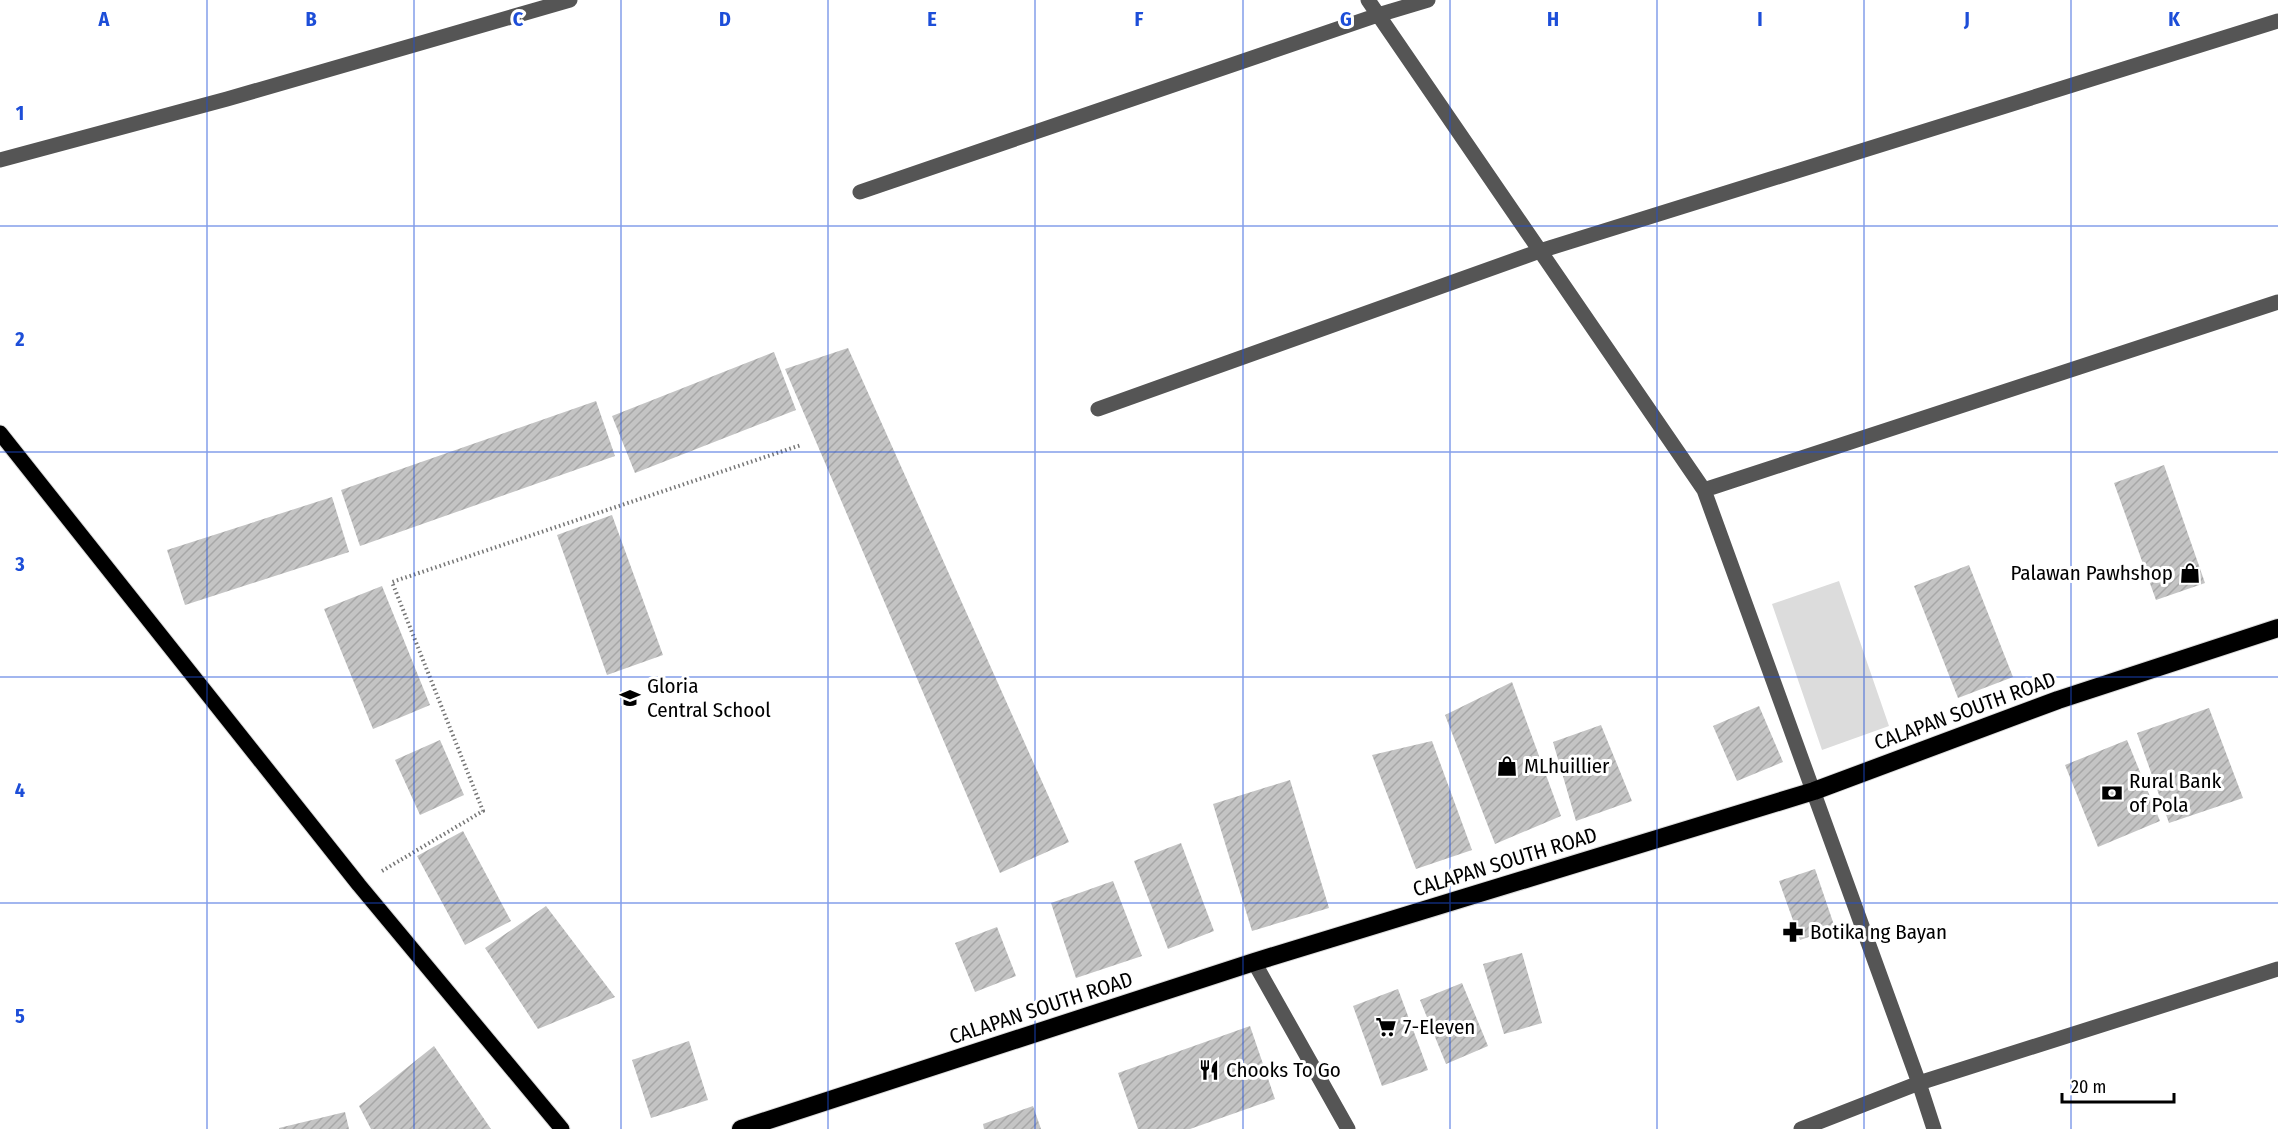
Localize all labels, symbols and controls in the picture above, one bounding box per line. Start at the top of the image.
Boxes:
text: A [98,7,111,31]
text: B [305,7,317,31]
text: C [513,7,524,31]
text: D [719,7,731,31]
text: E [927,7,937,31]
text: F [1135,7,1144,31]
text: G [1340,7,1352,31]
text: H [1547,7,1559,31]
text: I [1757,7,1763,31]
text: J [1963,7,1970,31]
text: K [2168,7,2180,31]
text: 1 [16,101,24,125]
text: 2 [14,327,25,351]
text: 3 [14,552,25,576]
place label: Palawan Pawhshop [2010,560,2173,586]
shop icon: Palawan Pawhshop [2178,561,2202,585]
street label: CALAPAN SOUTH ROAD [1871,666,2059,756]
place label: Gloria Central School [647,673,771,723]
school or university icon: Gloria Central School [618,686,642,710]
place label: MLhuillier [1524,753,1610,779]
shop icon: MLhuillier [1495,754,1519,778]
place label: Rural Bank of Pola [2129,768,2222,818]
text: 4 [15,778,25,802]
bank icon: Rural Bank of Pola [2100,781,2124,805]
street label: CALAPAN SOUTH ROAD [1410,822,1600,902]
place label: Botika ng Bayan [1810,919,1947,945]
pharmacy icon: Botika ng Bayan [1781,920,1805,944]
street label: CALAPAN SOUTH ROAD [946,966,1136,1050]
text: 5 [15,1004,25,1028]
place label: 7-Eleven [1403,1014,1475,1040]
supermarket icon: 7-Eleven [1374,1015,1398,1039]
place label: Chooks To Go [1226,1057,1341,1083]
restaurant icon: Chooks To Go [1197,1058,1221,1082]
scale bar [2062,1066,2174,1104]
text: 20 m [2071,1076,2106,1098]

